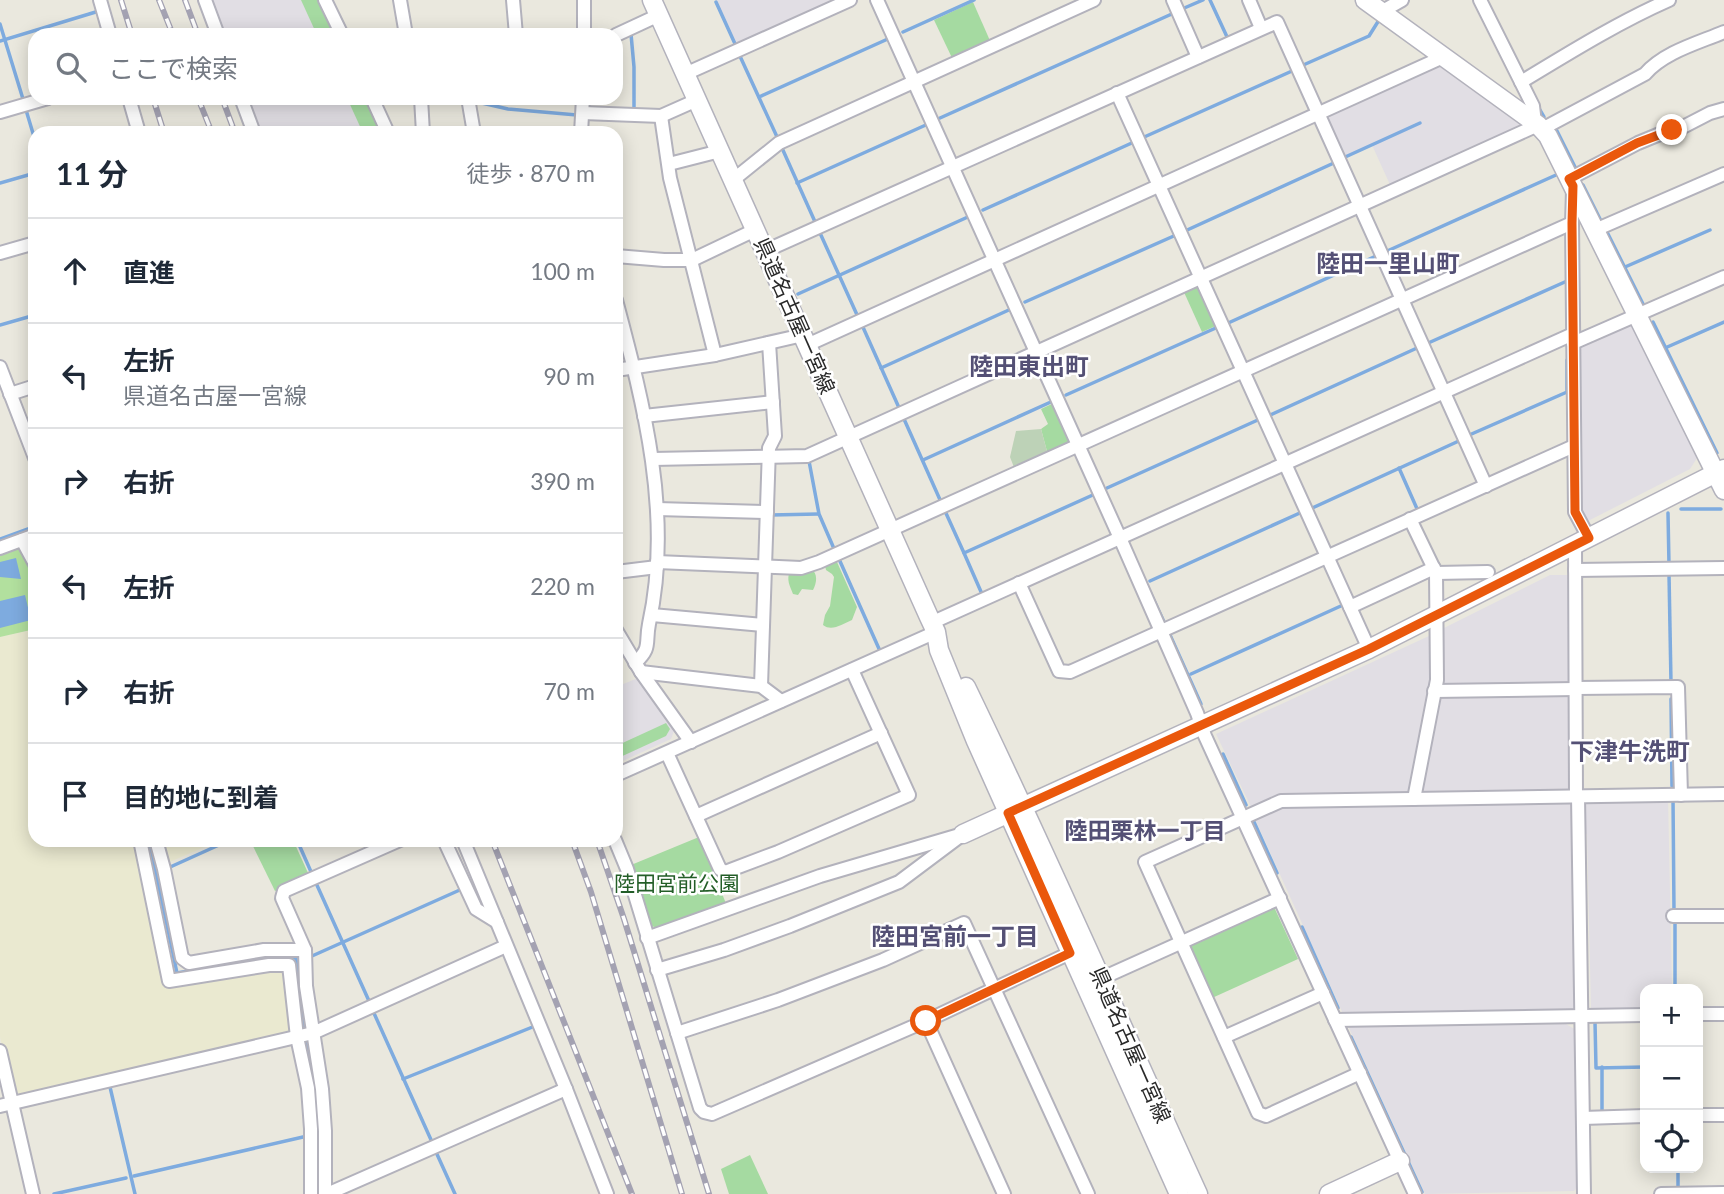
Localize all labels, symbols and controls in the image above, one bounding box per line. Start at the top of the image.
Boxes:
search box [28,28,623,105]
icon: search [52,48,90,86]
text: ここで検索 [108,52,238,84]
route end [1656,114,1687,145]
text: 11 分 [56,155,128,191]
text: 徒歩 · 870 m [466,159,595,187]
street label: 県道名古屋一宮線 [750,234,841,397]
district label: 陸田一里山町 [1316,248,1460,277]
icon: ahead [56,252,94,290]
text: 直進 [123,256,175,288]
text: 100 m [530,257,595,285]
text: 左折 [123,344,175,376]
district label: 陸田東出町 [969,351,1089,380]
icon: left [56,357,94,395]
text: 90 m [544,362,595,390]
text: 県道名古屋一宮線 [123,381,307,409]
icon: right [56,462,94,500]
text: 右折 [123,466,175,498]
text: 390 m [530,467,595,495]
icon: left [56,567,94,605]
text: 左折 [123,571,175,603]
text: 220 m [530,572,595,600]
icon: right [56,672,94,710]
text: 右折 [123,676,175,708]
text: 70 m [544,677,595,705]
district label: 下津牛洗町 [1570,736,1690,765]
icon: arrive [56,777,94,815]
text: 目的地に到着 [123,781,279,813]
district label: 陸田栗林一丁目 [1065,816,1226,844]
park label: 陸田宮前公園 [614,870,740,895]
district label: 陸田宮前一丁目 [871,921,1039,950]
street label: 県道名古屋一宮線 [1086,963,1177,1126]
map controls [1640,984,1703,1173]
button: + [1640,984,1703,1047]
route start [910,1005,941,1036]
button: − [1640,1047,1703,1110]
button: locate [1640,1110,1703,1173]

